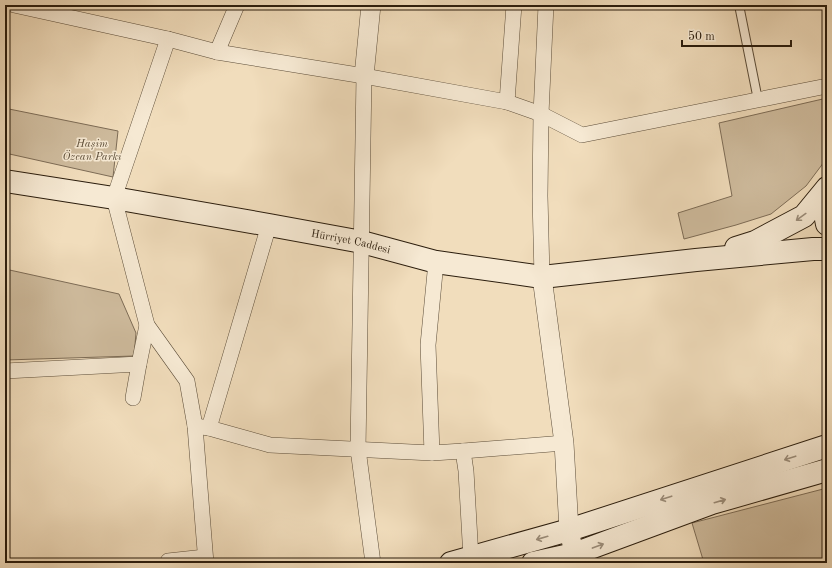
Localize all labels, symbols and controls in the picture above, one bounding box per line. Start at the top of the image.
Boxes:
scale bar [682,22,791,48]
text: 50 m [688,30,715,43]
park label: Haşim Özcan Parkı [63,139,122,163]
one-way arrow [796,213,807,221]
street label: Hürriyet Caddesi [310,229,391,256]
one-way arrow [784,455,797,462]
one-way arrow [661,495,673,503]
one-way arrow [713,497,726,504]
one-way arrow [536,535,549,542]
one-way arrow [592,541,604,549]

